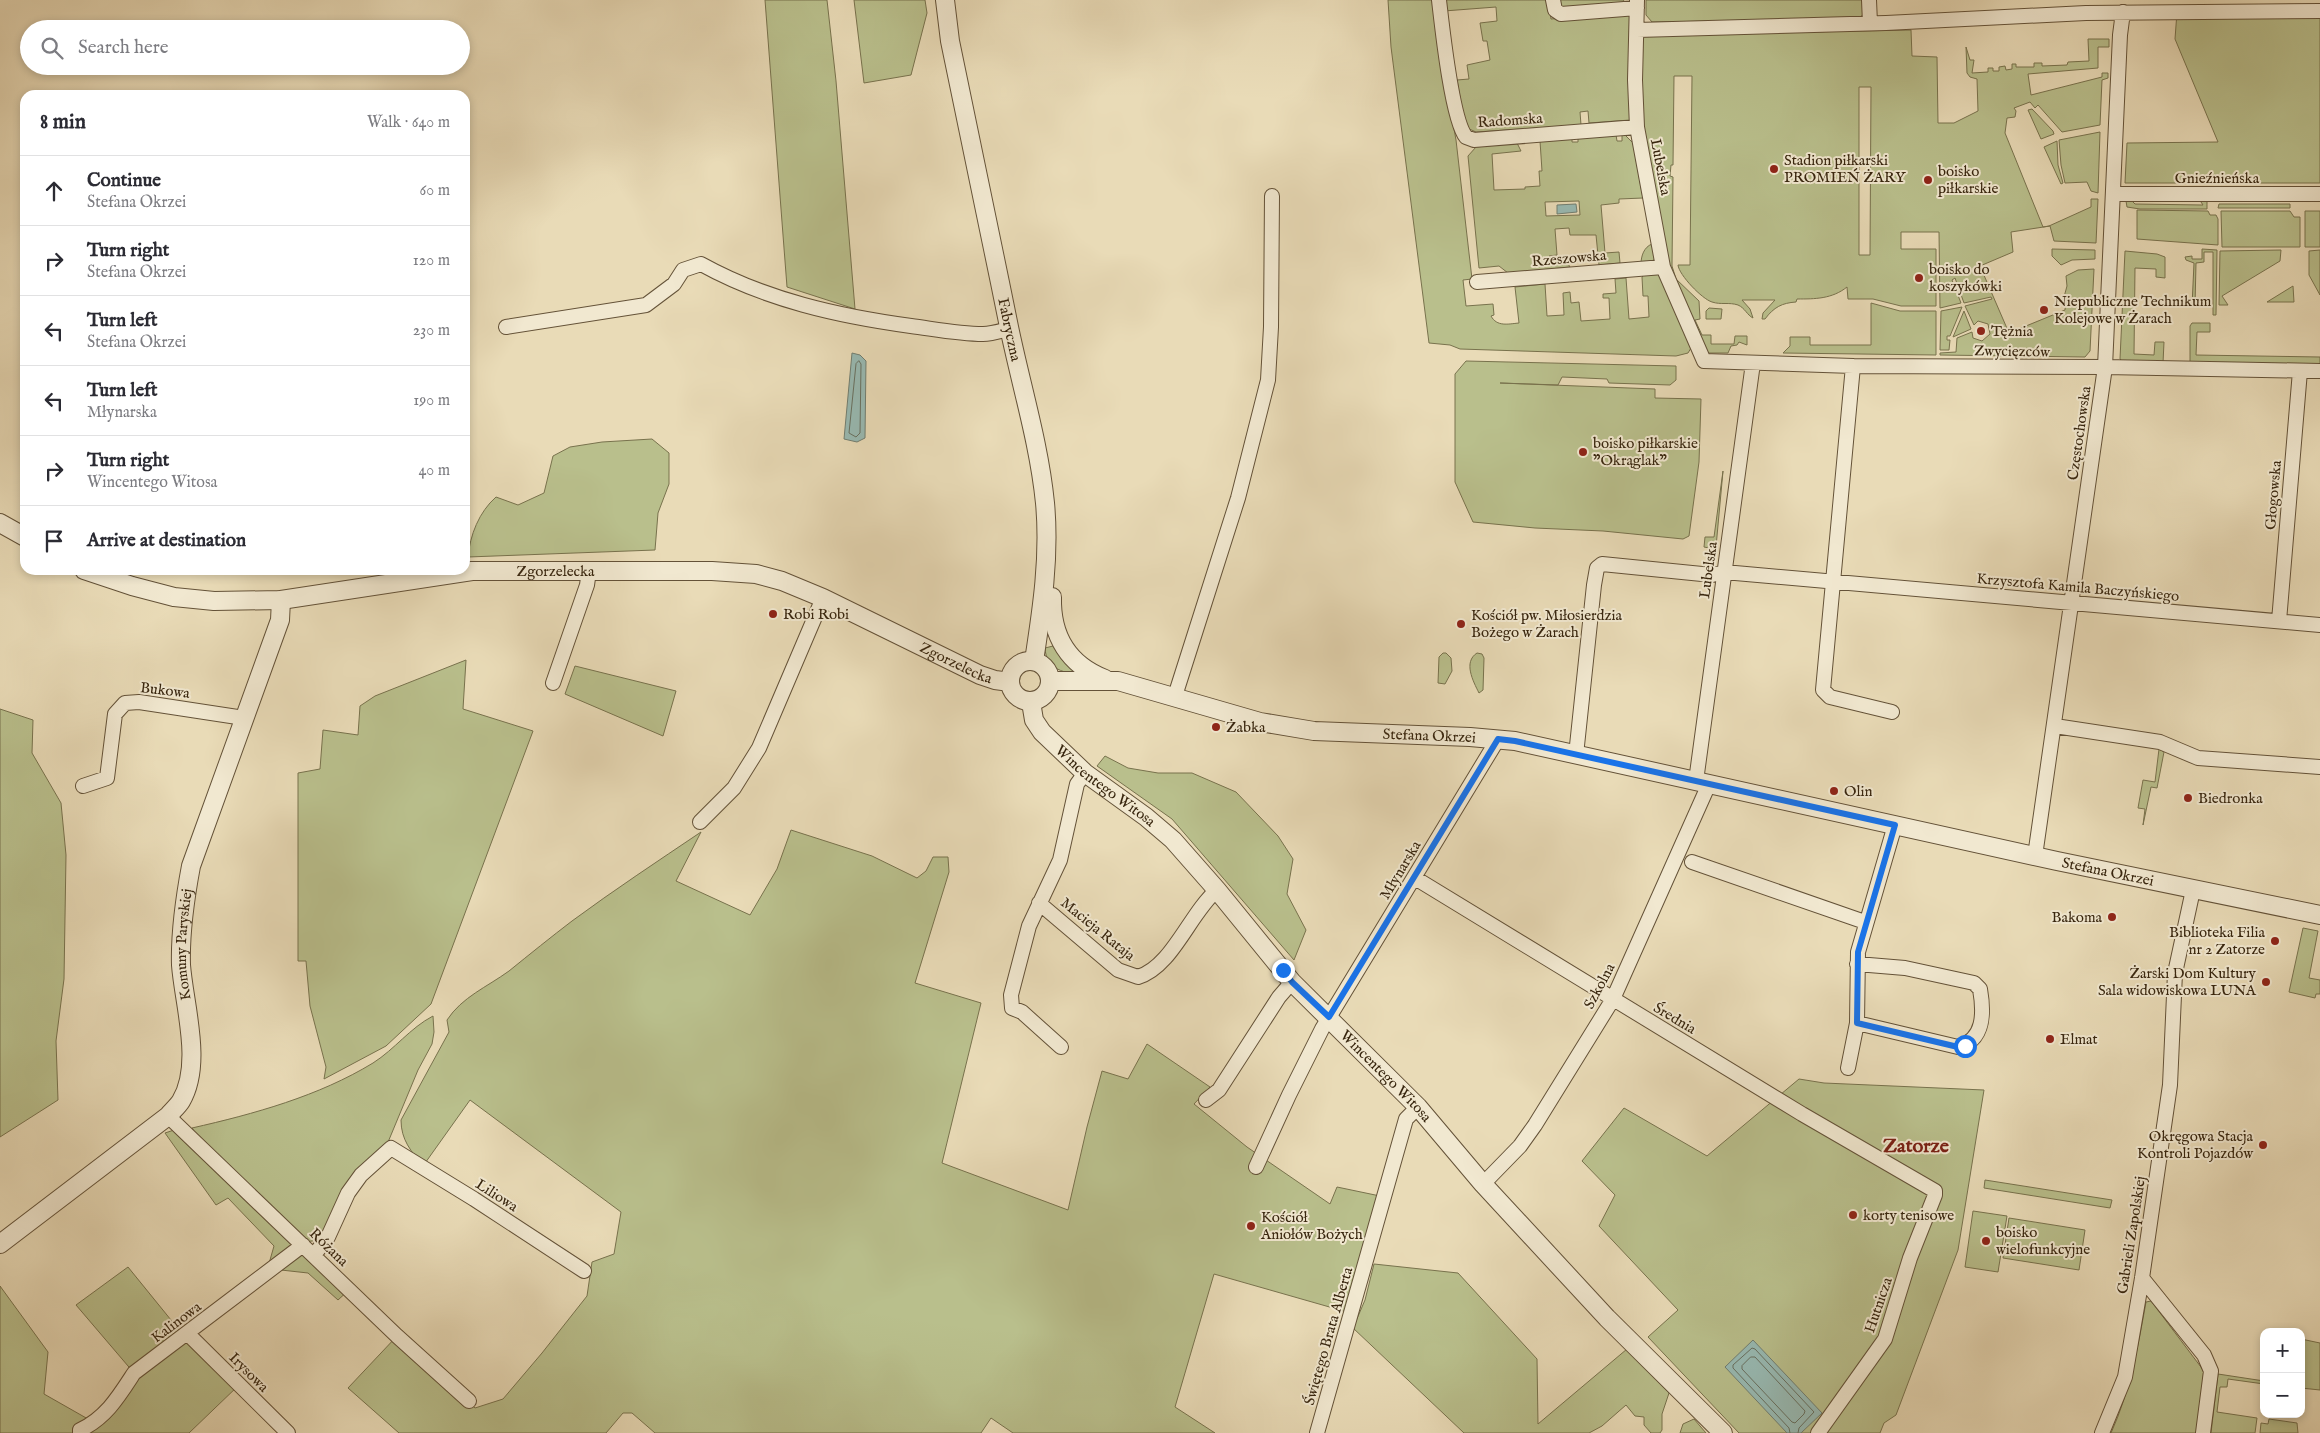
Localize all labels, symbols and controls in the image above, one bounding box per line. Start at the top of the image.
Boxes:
search box [20,20,470,75]
icon: search [38,34,66,62]
text: Search here [78,36,169,60]
text: 8 min [40,109,86,136]
street label: Radomska [1477,109,1544,132]
text: Walk · 640 m [367,113,450,133]
street label: Lubelska [1646,137,1675,198]
place label: Stadion piłkarski PROMIEŃ ŻARY [1784,151,1906,187]
place label: boisko piłkarskie [1938,162,1998,198]
marker: Stadion piłkarski PROMIEŃ ŻARY [1768,163,1780,175]
text: Continue [87,169,161,193]
street label: Gnieźnieńska [2175,169,2260,188]
marker: boisko piłkarskie [1922,174,1934,186]
icon: ahead [40,177,68,205]
text: 60 m [420,181,450,201]
text: Stefana Okrzei [87,193,186,213]
text: Turn right [87,239,169,263]
street label: Rzeszowska [1531,246,1608,271]
icon: right [40,247,68,275]
text: 120 m [413,251,450,271]
place label: boisko do koszykówki [1929,260,2002,296]
text: Stefana Okrzei [87,263,186,283]
marker: boisko do koszykówki [1913,272,1925,284]
place label: Niepubliczne Technikum Kolejowe w Żarach [2054,292,2212,328]
street label: Fabryczna [993,296,1025,364]
marker: Niepubliczne Technikum Kolejowe w Żarach [2038,304,2050,316]
text: Turn left [87,309,158,333]
icon: left [40,317,68,345]
text: 230 m [413,321,450,341]
place label: Tężnia [1991,322,2033,341]
marker: Tężnia [1975,325,1987,337]
text: Stefana Okrzei [87,333,186,353]
street label: Zwycięzców [1974,341,2051,362]
text: Turn left [87,379,158,403]
street label: Częstochowska [2063,384,2096,481]
icon: left [40,387,68,415]
text: 190 m [413,391,450,411]
text: Młynarska [87,403,157,423]
place label: boisko piłkarskie "Okrąglak" [1593,434,1698,470]
marker: boisko piłkarskie "Okrąglak" [1577,446,1589,458]
text: Turn right [87,449,169,473]
icon: right [40,457,68,485]
street label: Głogowska [2261,459,2286,531]
text: 40 m [418,461,450,481]
text: Wincentego Witosa [87,473,217,493]
icon: arrive [40,527,68,555]
text: Arrive at destination [87,529,246,553]
street label: Lubelska [1695,540,1722,600]
street label: Zgorzelecka [517,562,595,581]
street label: Krzysztofa Kamila Baczyńskiego [1976,569,2180,606]
place label: Robi Robi [783,605,849,624]
place label: Kościół pw. Miłosierdzia Bożego w Żarach [1471,606,1623,642]
marker: Robi Robi [767,608,779,620]
marker: Kościół pw. Miłosierdzia Bożego w Żarach [1455,618,1467,630]
street label: Zgorzelecka [917,638,995,689]
street label: Bukowa [139,678,191,703]
place label: Żabka [1226,718,1266,737]
marker: Żabka [1210,721,1222,733]
street label: Stefana Okrzei [1382,725,1477,747]
street label: Wincentego Witosa [1051,741,1160,831]
place label: Olin [1844,782,1873,801]
marker: Olin [1828,785,1840,797]
place label: Biedronka [2198,789,2263,808]
marker: Biedronka [2182,792,2194,804]
street label: Młynarska [1375,837,1426,903]
street label: Stefana Okrzei [2060,853,2155,891]
street label: Komuny Paryskiej [172,887,197,1002]
street label: Macieja Rataja [1056,893,1139,966]
place label: Bakoma [2052,908,2103,927]
marker: Bakoma [2106,911,2118,923]
place label: Biblioteka Filia nr 2 Zatorze [2169,923,2266,959]
marker: Biblioteka Filia nr 2 Zatorze [2269,935,2281,947]
route end [1272,959,1295,982]
street label: Szkolna [1580,960,1620,1012]
place label: Żarski Dom Kultury Sala widowiskowa LUNA [2098,964,2257,1000]
marker: Żarski Dom Kultury Sala widowiskowa LUNA [2260,976,2272,988]
street label: Średnia [1650,998,1700,1039]
street label: Wincentego Witosa [1336,1026,1436,1127]
place label: Elmat [2060,1030,2098,1049]
marker: Elmat [2044,1033,2056,1045]
route start [1954,1035,1977,1058]
place label: Okręgowa Stacja Kontroli Pojazdów [2137,1127,2254,1163]
district label: Zatorze [1883,1134,1950,1159]
marker: Okręgowa Stacja Kontroli Pojazdów [2257,1139,2269,1151]
street label: Liliowa [472,1175,522,1216]
street label: Gabrieli Zapolskiej [2113,1175,2150,1295]
place label: korty tenisowe [1863,1206,1954,1225]
place label: Kościół Aniołów Bożych [1260,1208,1363,1244]
marker: korty tenisowe [1847,1209,1859,1221]
marker: Kościół Aniołów Bożych [1245,1220,1257,1232]
place label: boisko wielofunkcyjne [1996,1223,2090,1259]
street label: Różana [305,1224,353,1271]
marker: boisko wielofunkcyjne [1980,1235,1992,1247]
street label: Świętego Brata Alberta [1300,1264,1357,1407]
street label: Hutnicza [1860,1274,1897,1335]
street label: Kalinowa [148,1297,205,1347]
map controls [2260,1328,2305,1418]
button: + [2260,1328,2305,1373]
street label: Irysowa [225,1348,273,1397]
button: − [2260,1373,2305,1418]

